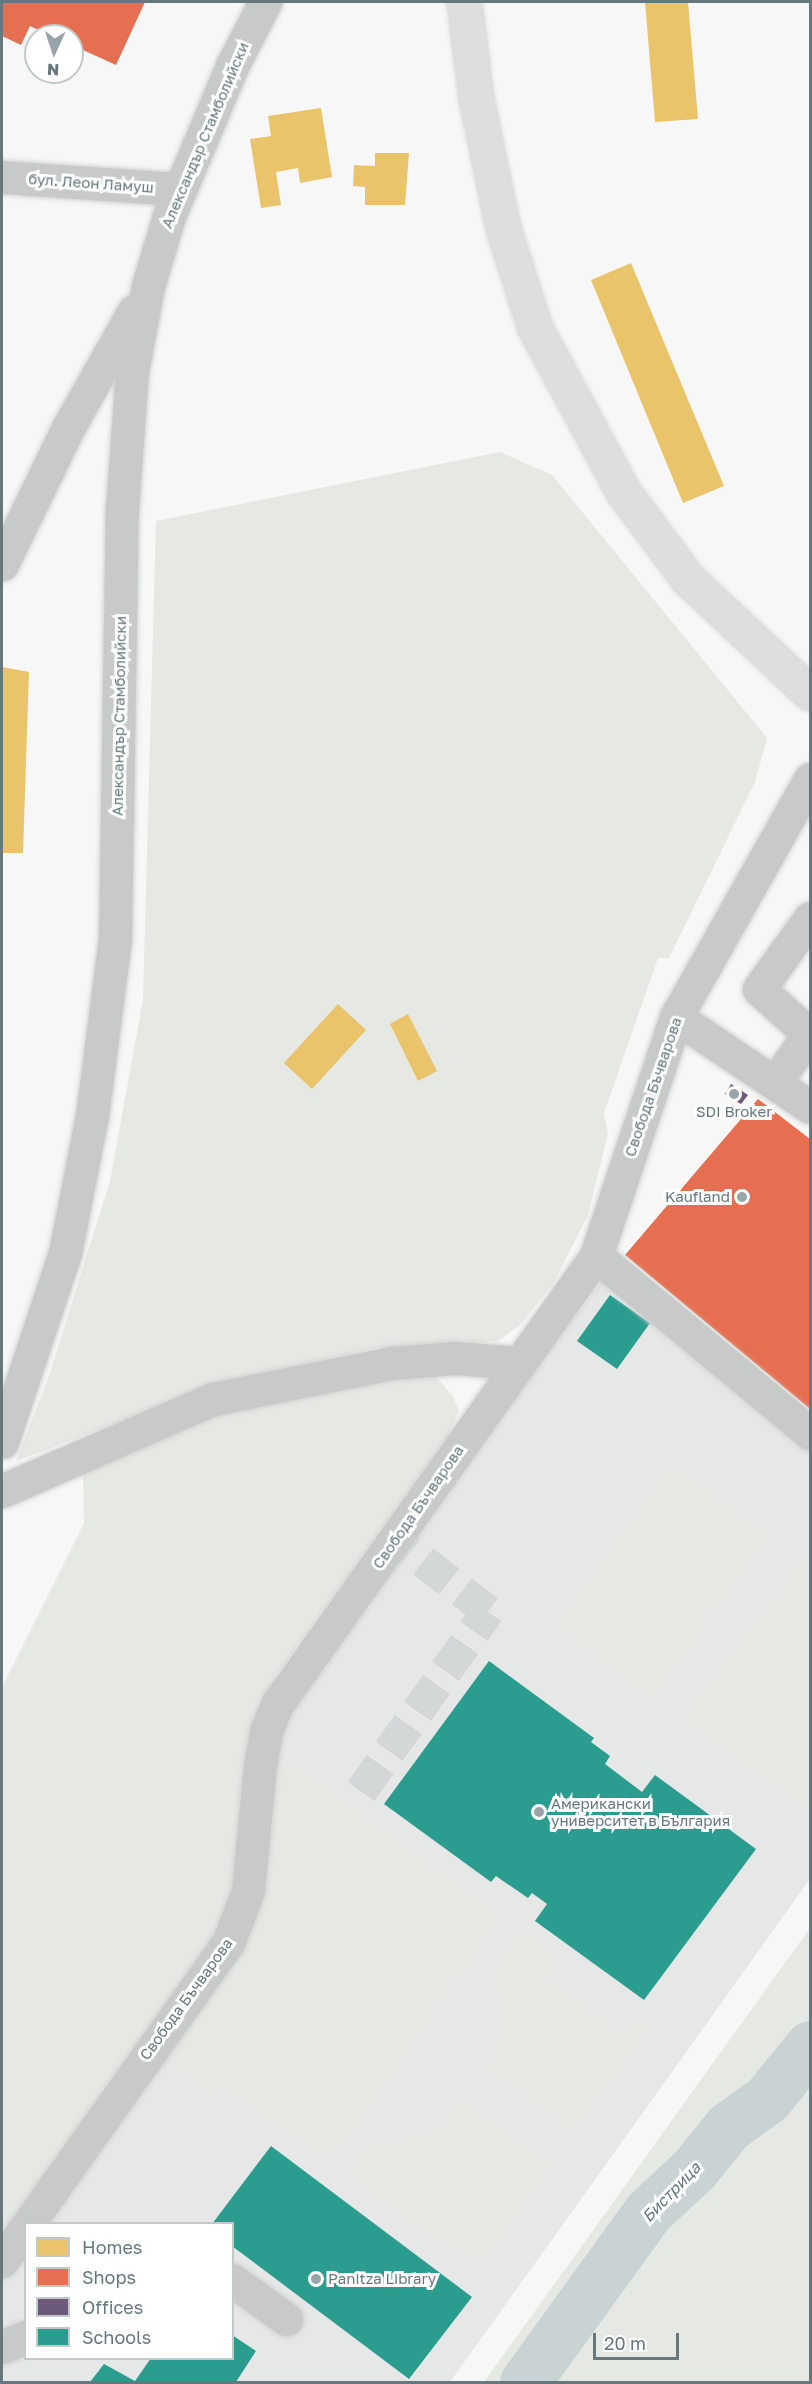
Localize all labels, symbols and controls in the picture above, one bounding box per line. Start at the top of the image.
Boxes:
north arrow [24,24,84,84]
street label: Александър Стамболийски [158,39,252,231]
text: N [47,60,60,80]
street label: бул. Леон Ламуш [28,170,154,196]
street label: Александър Стамболийски [108,616,130,816]
street label: Свобода Бъчварова [621,1015,685,1159]
marker: SDI Broker [727,1087,741,1101]
place label: SDI Broker [696,1103,772,1121]
place label: Kaufland [665,1188,730,1206]
marker: Kaufland [735,1190,749,1204]
street label: Свобода Бъчварова [369,1442,467,1572]
place label: Американски университет в България [551,1794,730,1829]
marker: Американски университет в България [532,1805,546,1819]
street label: Свобода Бъчварова [136,1935,236,2063]
water label: Бистрица [638,2158,704,2226]
legend [24,2222,234,2360]
text: Homes [82,2236,142,2258]
text: Shops [82,2266,136,2288]
place label: Panitza Library [328,2270,436,2288]
marker: Panitza Library [309,2272,323,2286]
text: Offices [82,2296,143,2318]
scale bar [596,2321,682,2359]
text: Schools [82,2326,151,2348]
text: 20 m [604,2332,646,2354]

